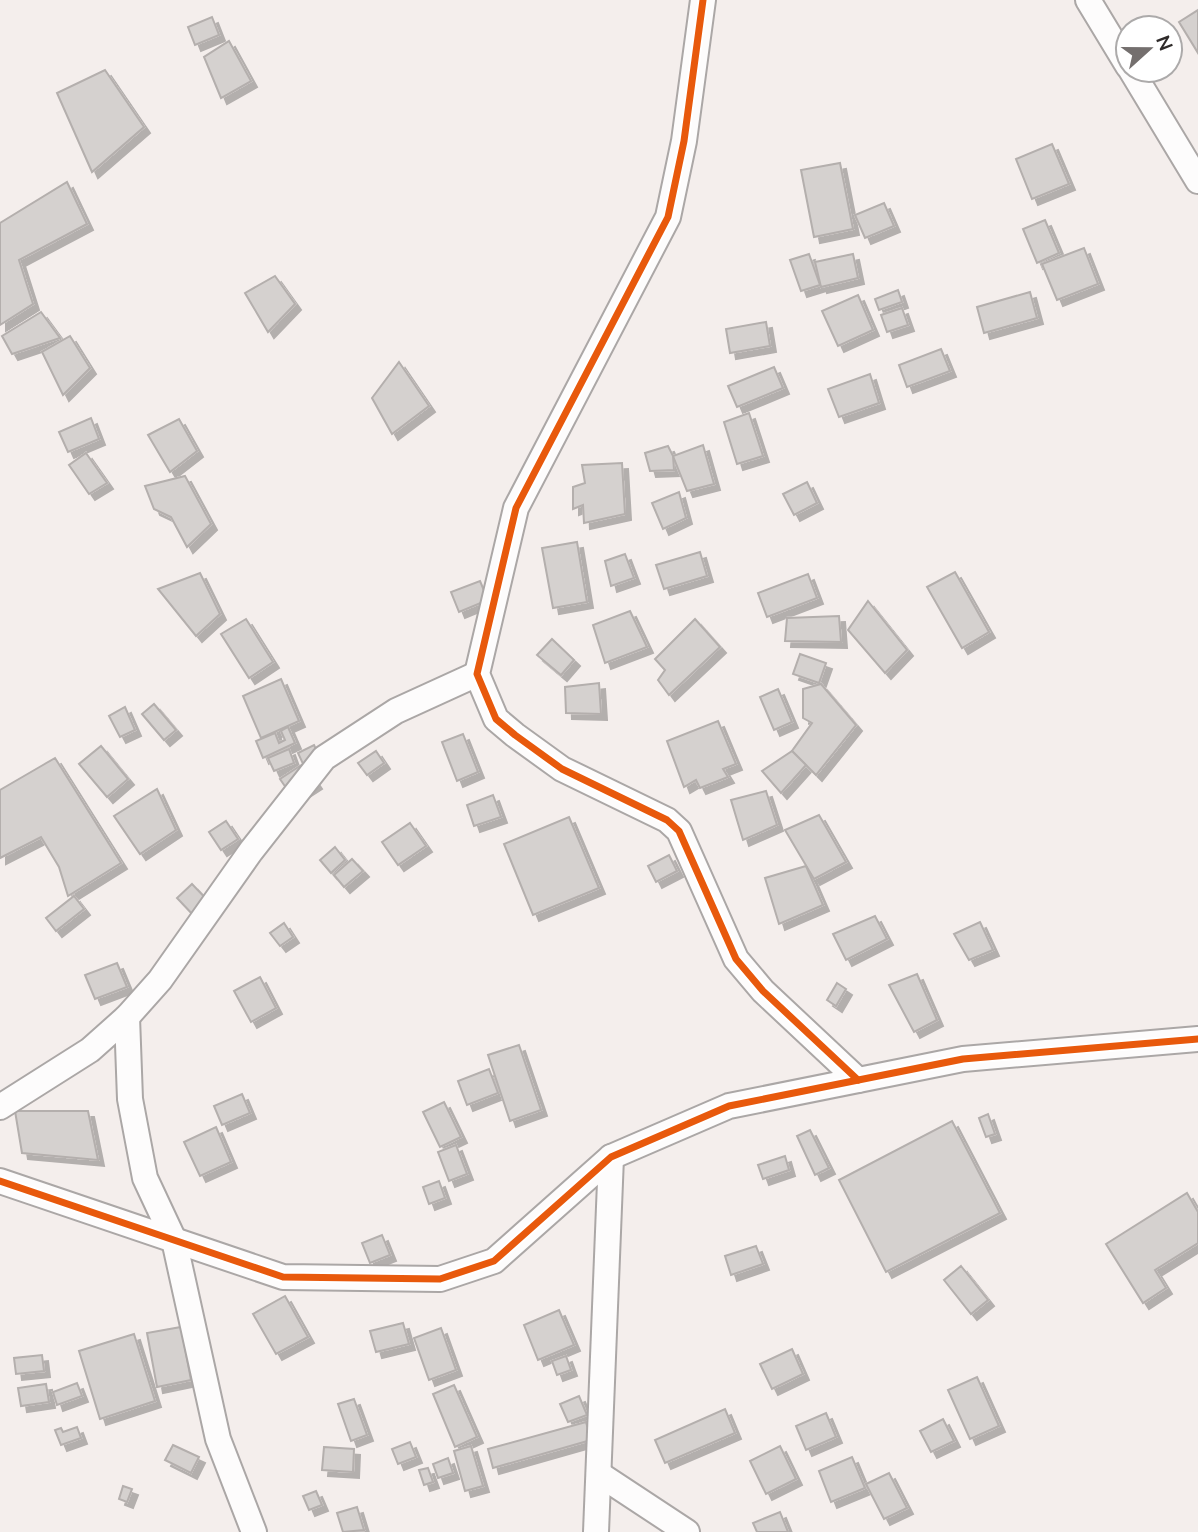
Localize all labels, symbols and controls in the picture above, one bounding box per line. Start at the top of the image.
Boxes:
north arrow [1114,14,1184,84]
text: N [1149,32,1179,55]

